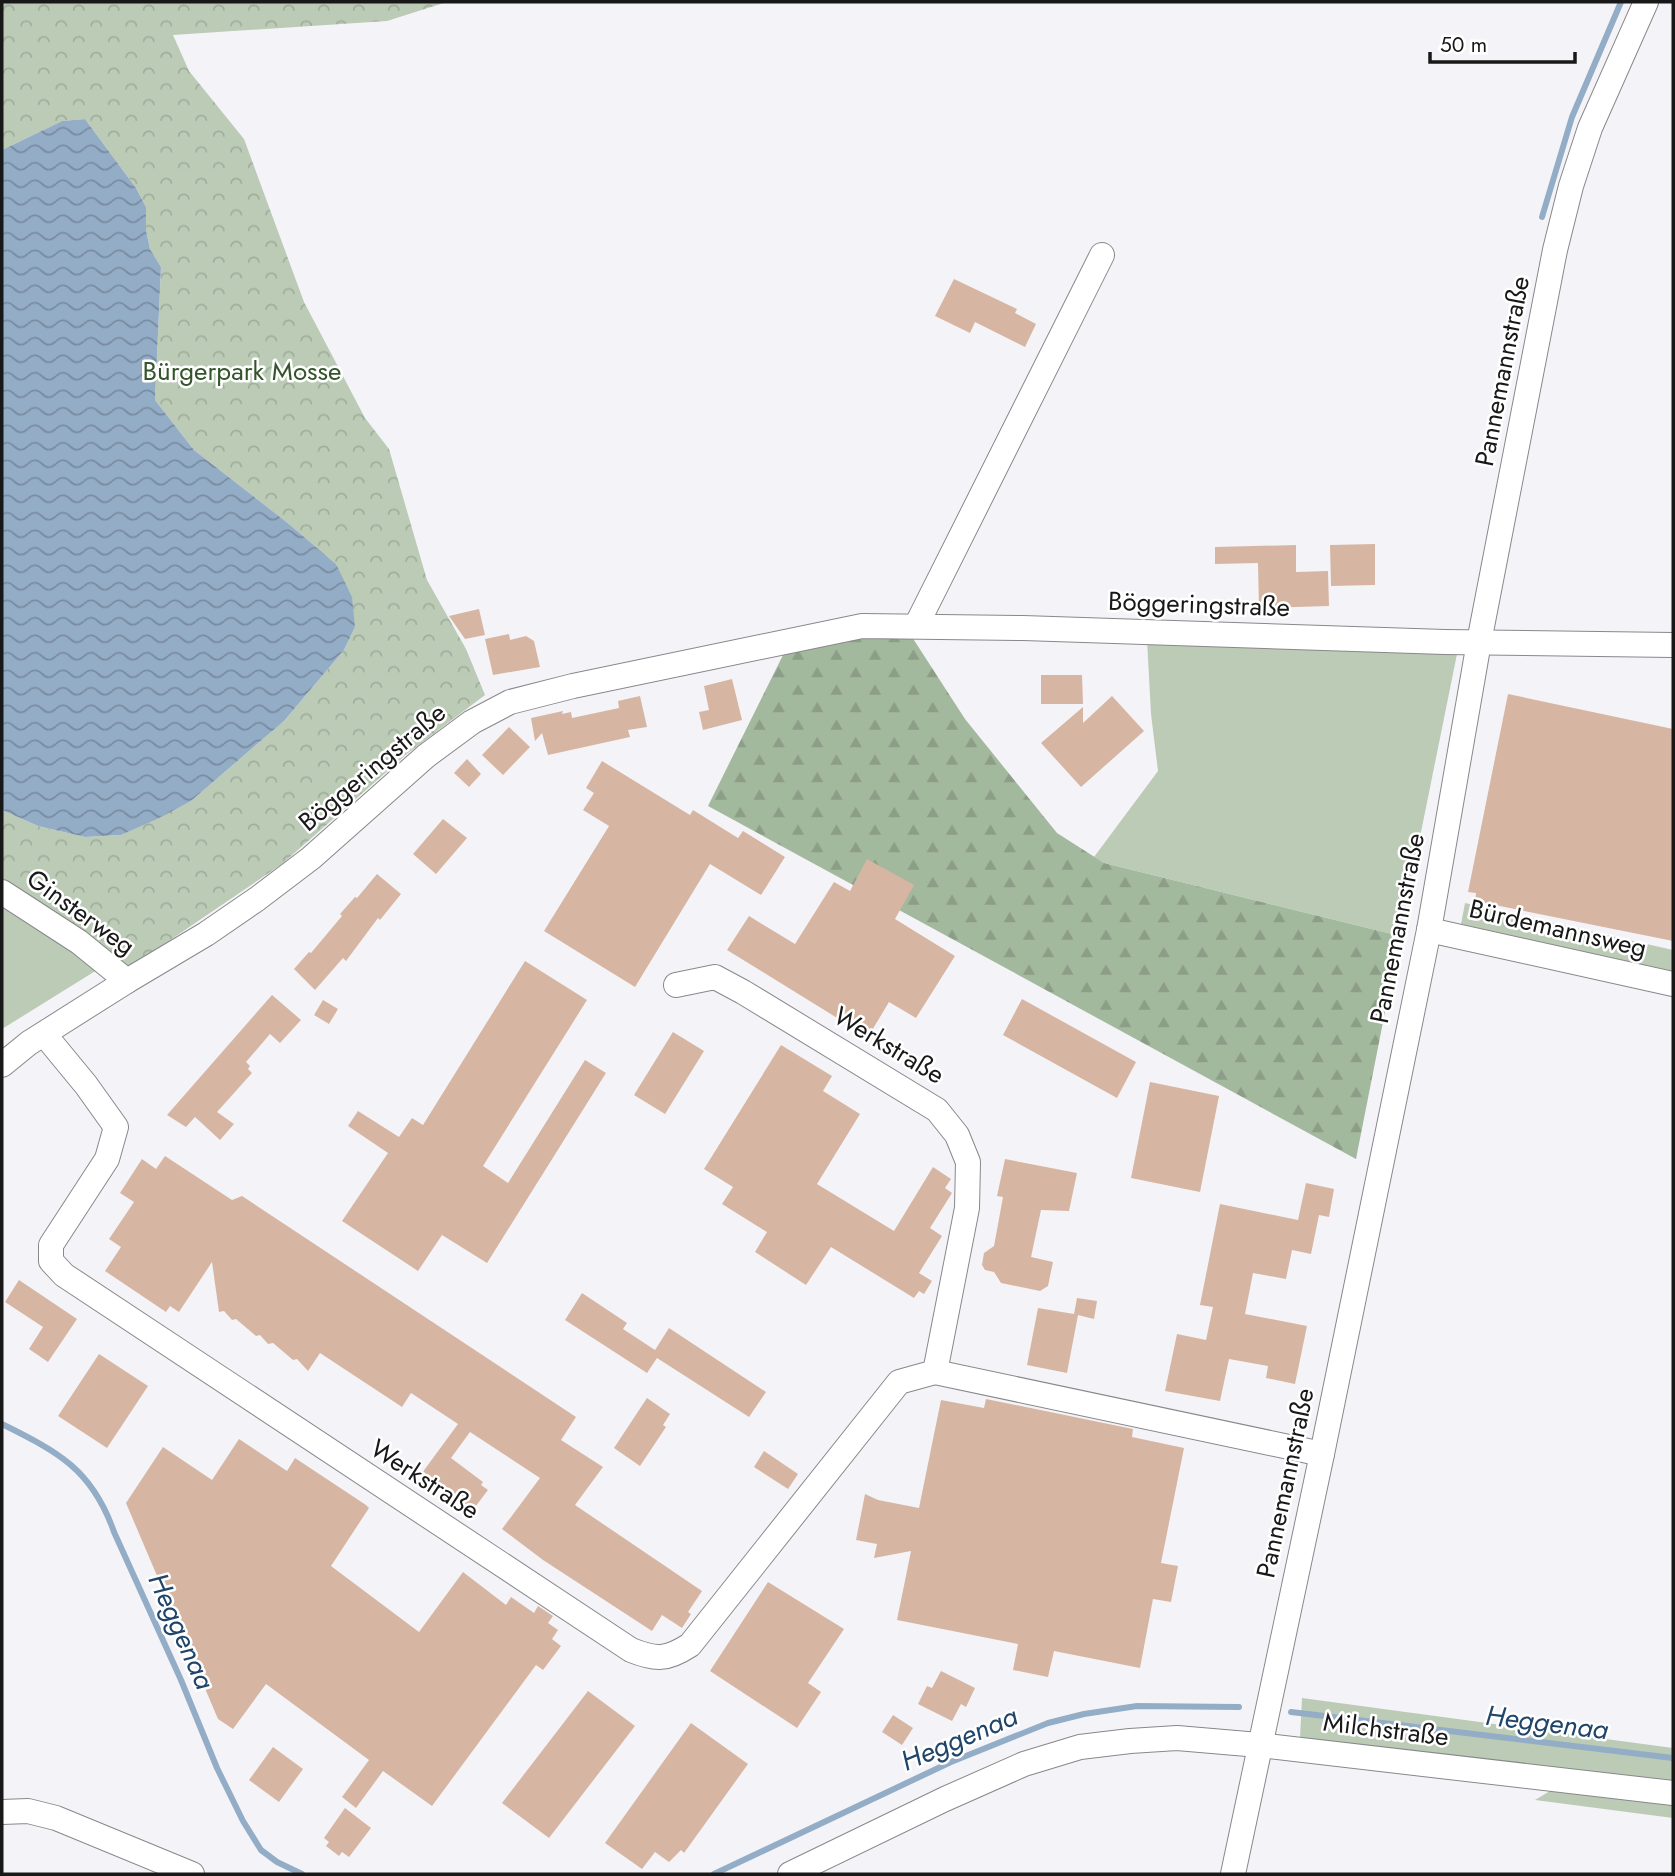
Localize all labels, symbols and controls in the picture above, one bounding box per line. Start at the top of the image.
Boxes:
scale bar [1430,21,1575,65]
text: 50 m [1440,30,1487,60]
street label: Pannemannstraße [1465,273,1539,469]
park label: Bürgerpark Mosse [143,352,341,390]
street label: Böggeringstraße [1107,582,1291,626]
street label: Böggeringstraße [290,694,454,840]
street label: Pannemannstraße [1360,830,1434,1026]
street label: Ginsterweg [19,860,143,964]
street label: Bürdemannsweg [1465,889,1651,967]
street label: Werkstraße [826,997,952,1093]
street label: Pannemannstraße [1246,1385,1324,1581]
street label: Werkstraße [363,1429,487,1529]
water label: Heggenaa [138,1566,226,1696]
water label: Heggenaa [894,1695,1025,1781]
water label: Heggenaa [1483,1695,1611,1750]
street label: Milchstraße [1321,1702,1451,1756]

